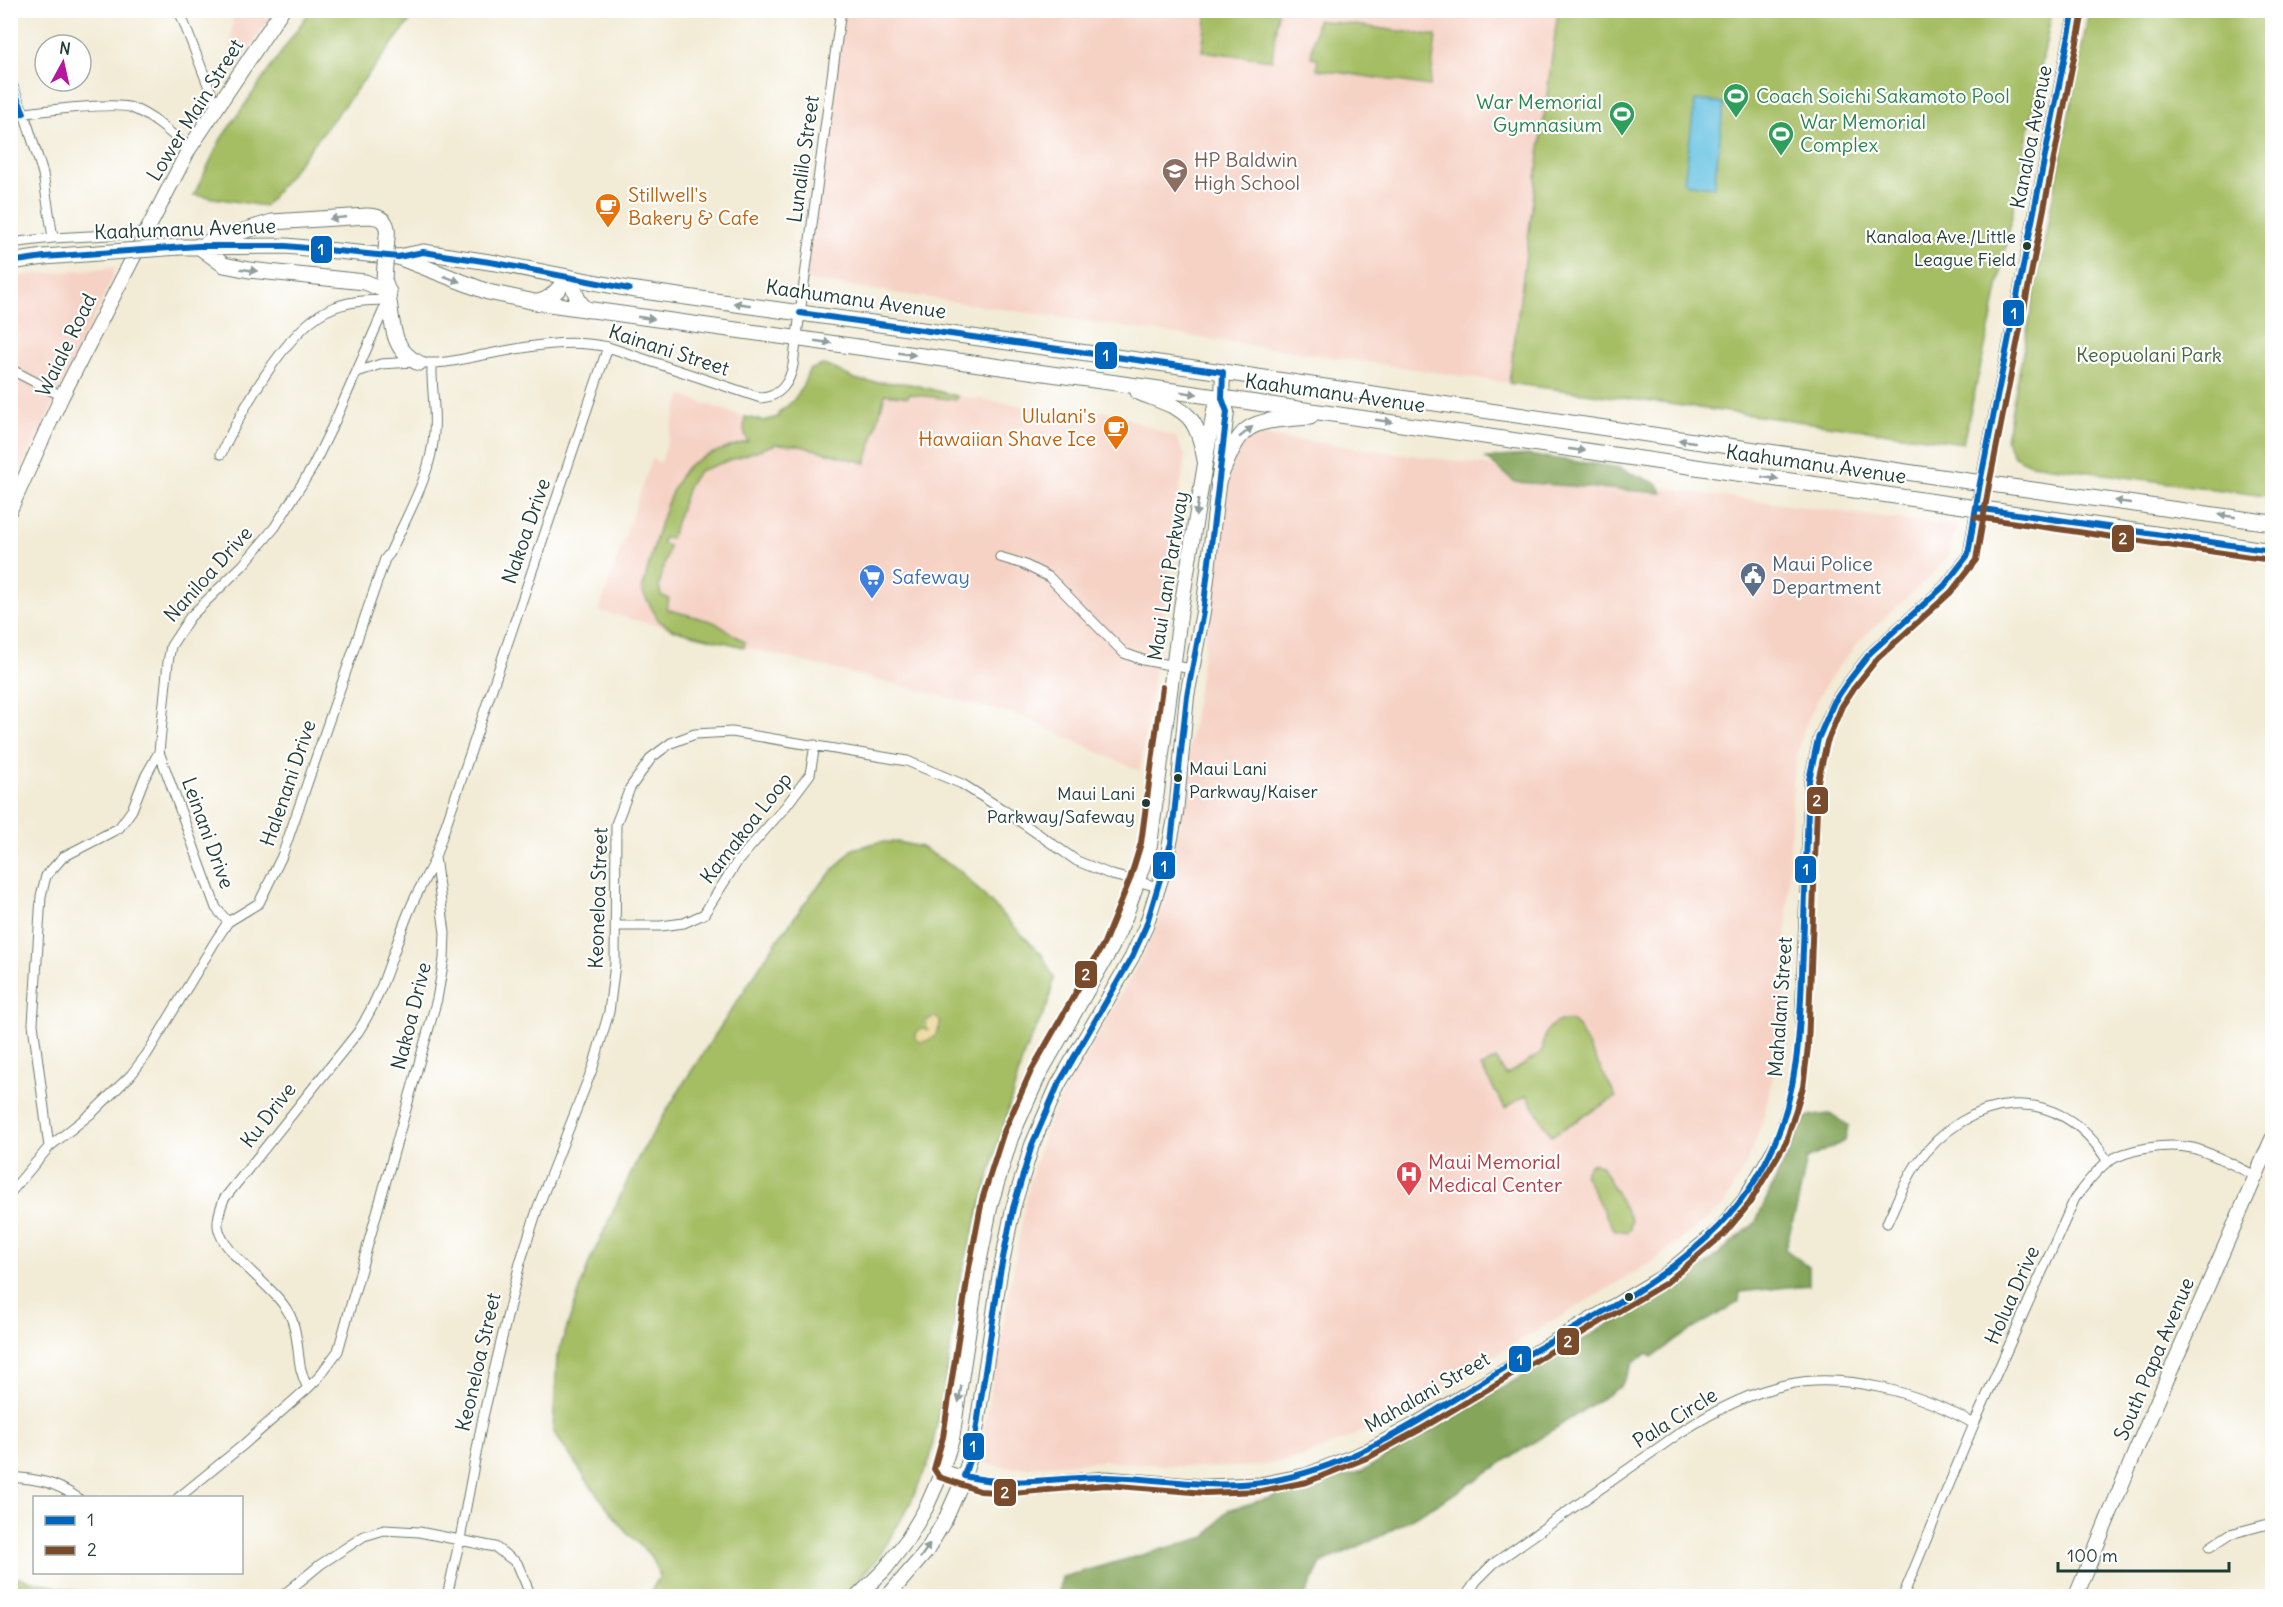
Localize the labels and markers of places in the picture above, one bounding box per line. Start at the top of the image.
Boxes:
sports icon: Coach Soichi Sakamoto Pool [1721,81,1751,119]
place label: Coach Soichi Sakamoto Pool [1756,83,2010,108]
place label: War Memorial Gymnasium [1476,89,1602,137]
sports icon: War Memorial Gymnasium [1607,99,1637,137]
place label: War Memorial Complex [1800,109,1926,157]
sports icon: War Memorial Complex [1766,119,1796,157]
place label: HP Baldwin High School [1194,147,1300,195]
school or university icon: HP Baldwin High School [1160,156,1190,194]
place label: Stillwell's Bakery & Cafe [628,182,759,230]
cafe icon: Stillwell's Bakery & Cafe [593,191,623,229]
place label: Kanaloa Ave./Little League Field [1865,225,2016,271]
marker: Kanaloa Ave./Little League Field [2021,240,2033,252]
place label: Ululani's Hawaiian Shave Ice [918,403,1096,451]
cafe icon: Ululani's Hawaiian Shave Ice [1101,413,1131,451]
place label: Maui Police Department [1772,551,1881,599]
public building icon: Maui Police Department [1738,560,1768,598]
supermarket icon: Safeway [857,562,887,600]
place label: Safeway [892,564,970,589]
place label: Maui Lani Parkway/Kaiser [1189,757,1318,803]
marker: Maui Lani Parkway/Kaiser [1172,772,1184,784]
place label: Maui Lani Parkway/Safeway [987,782,1135,828]
marker: Maui Lani Parkway/Safeway [1140,797,1152,809]
place label: Maui Memorial Medical Center [1428,1149,1562,1197]
hospital icon: Maui Memorial Medical Center [1394,1159,1424,1197]
unlabelled marker [1623,1291,1635,1303]

